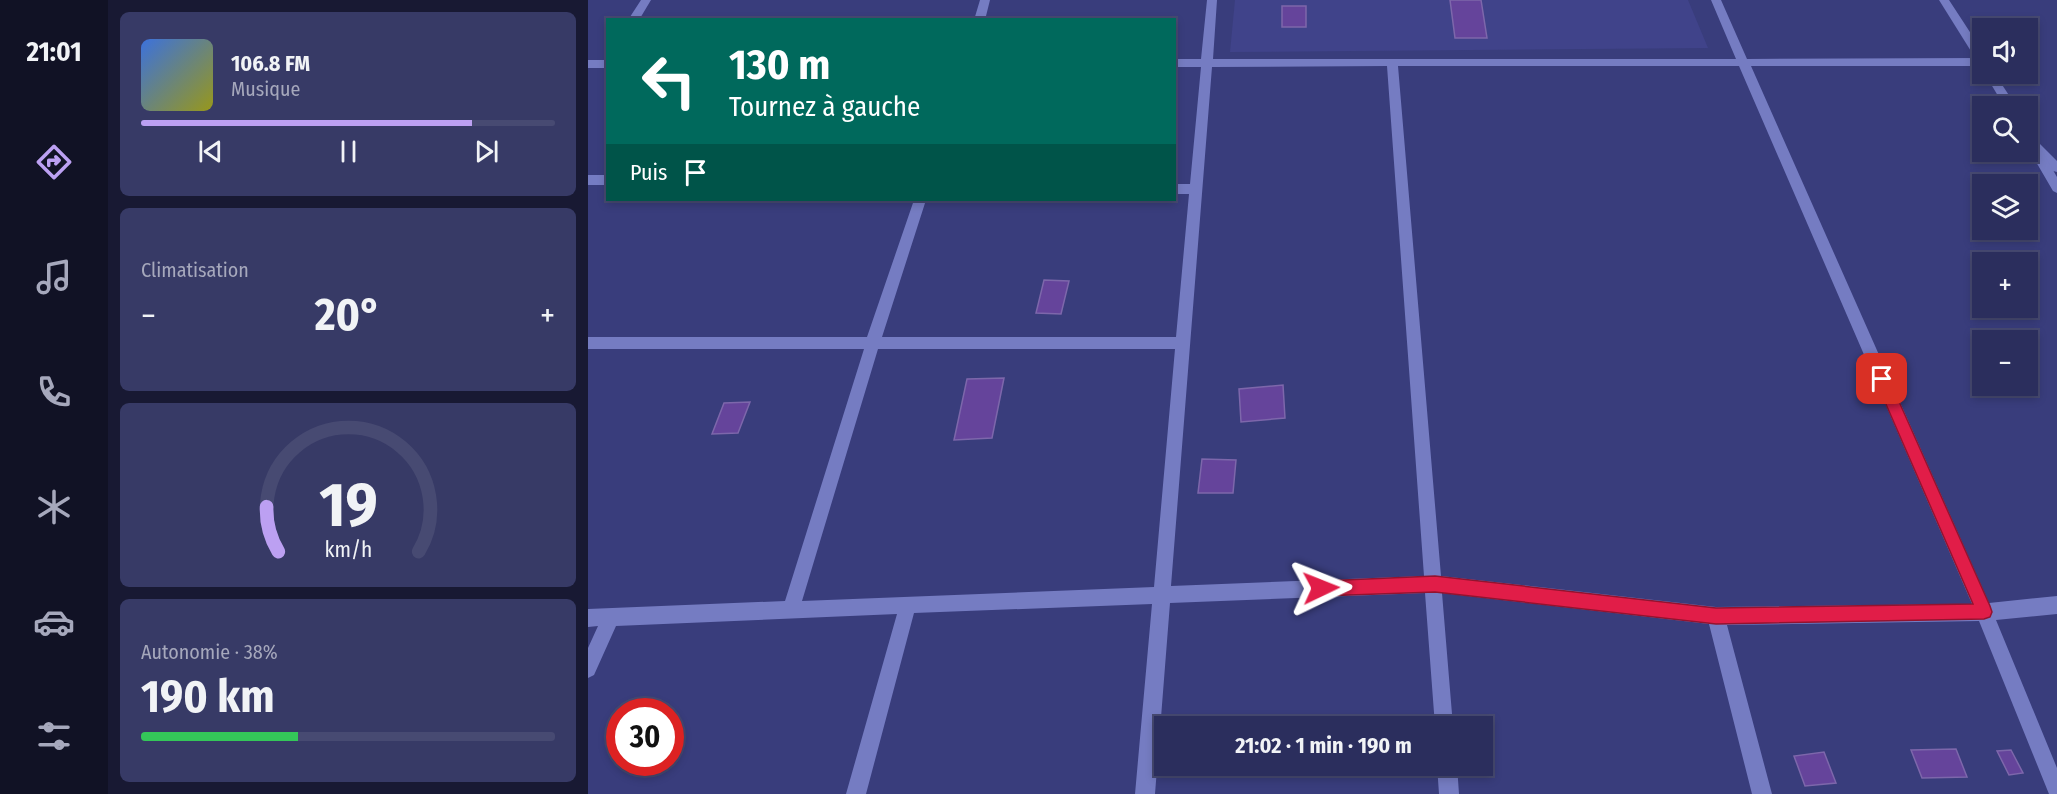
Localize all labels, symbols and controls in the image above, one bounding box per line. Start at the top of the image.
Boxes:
map controls [1972,18,2038,396]
button: sound [1972,18,2038,84]
text: 21:01 [26,36,82,68]
text: 130 m [729,40,830,90]
icon: left [630,42,708,120]
text: 106.8 FM [231,50,310,77]
text: Musique [231,77,300,101]
text: Tournez à gauche [729,91,920,123]
button: search [1972,96,2038,162]
icon: previous [194,135,227,168]
icon: pause [332,135,365,168]
icon: next [470,135,503,168]
icon: directions [33,141,75,183]
icon: arrive [679,156,712,189]
text: Puis [630,159,667,186]
button: layers [1972,174,2038,240]
button: + [1972,252,2038,318]
icon: music [33,256,75,298]
text: Climatisation [141,258,249,282]
text: 20° [315,288,381,342]
text: − [141,296,156,336]
text: + [540,296,555,336]
button: − [1972,330,2038,396]
pin [1856,353,1907,404]
icon: arrive [1865,362,1898,395]
icon: phone [33,371,75,413]
text: 19 [319,468,377,543]
icon: climate [33,486,75,528]
text: km/h [324,537,372,563]
position arrow [1289,556,1353,620]
icon: car [33,601,75,643]
text: Autonomie · 38% [141,640,278,664]
text: 190 km [141,670,274,724]
speed limit sign: 30 [606,698,684,776]
icon: filters [33,715,75,757]
text: 21:02 · 1 min · 190 m [1235,732,1412,759]

